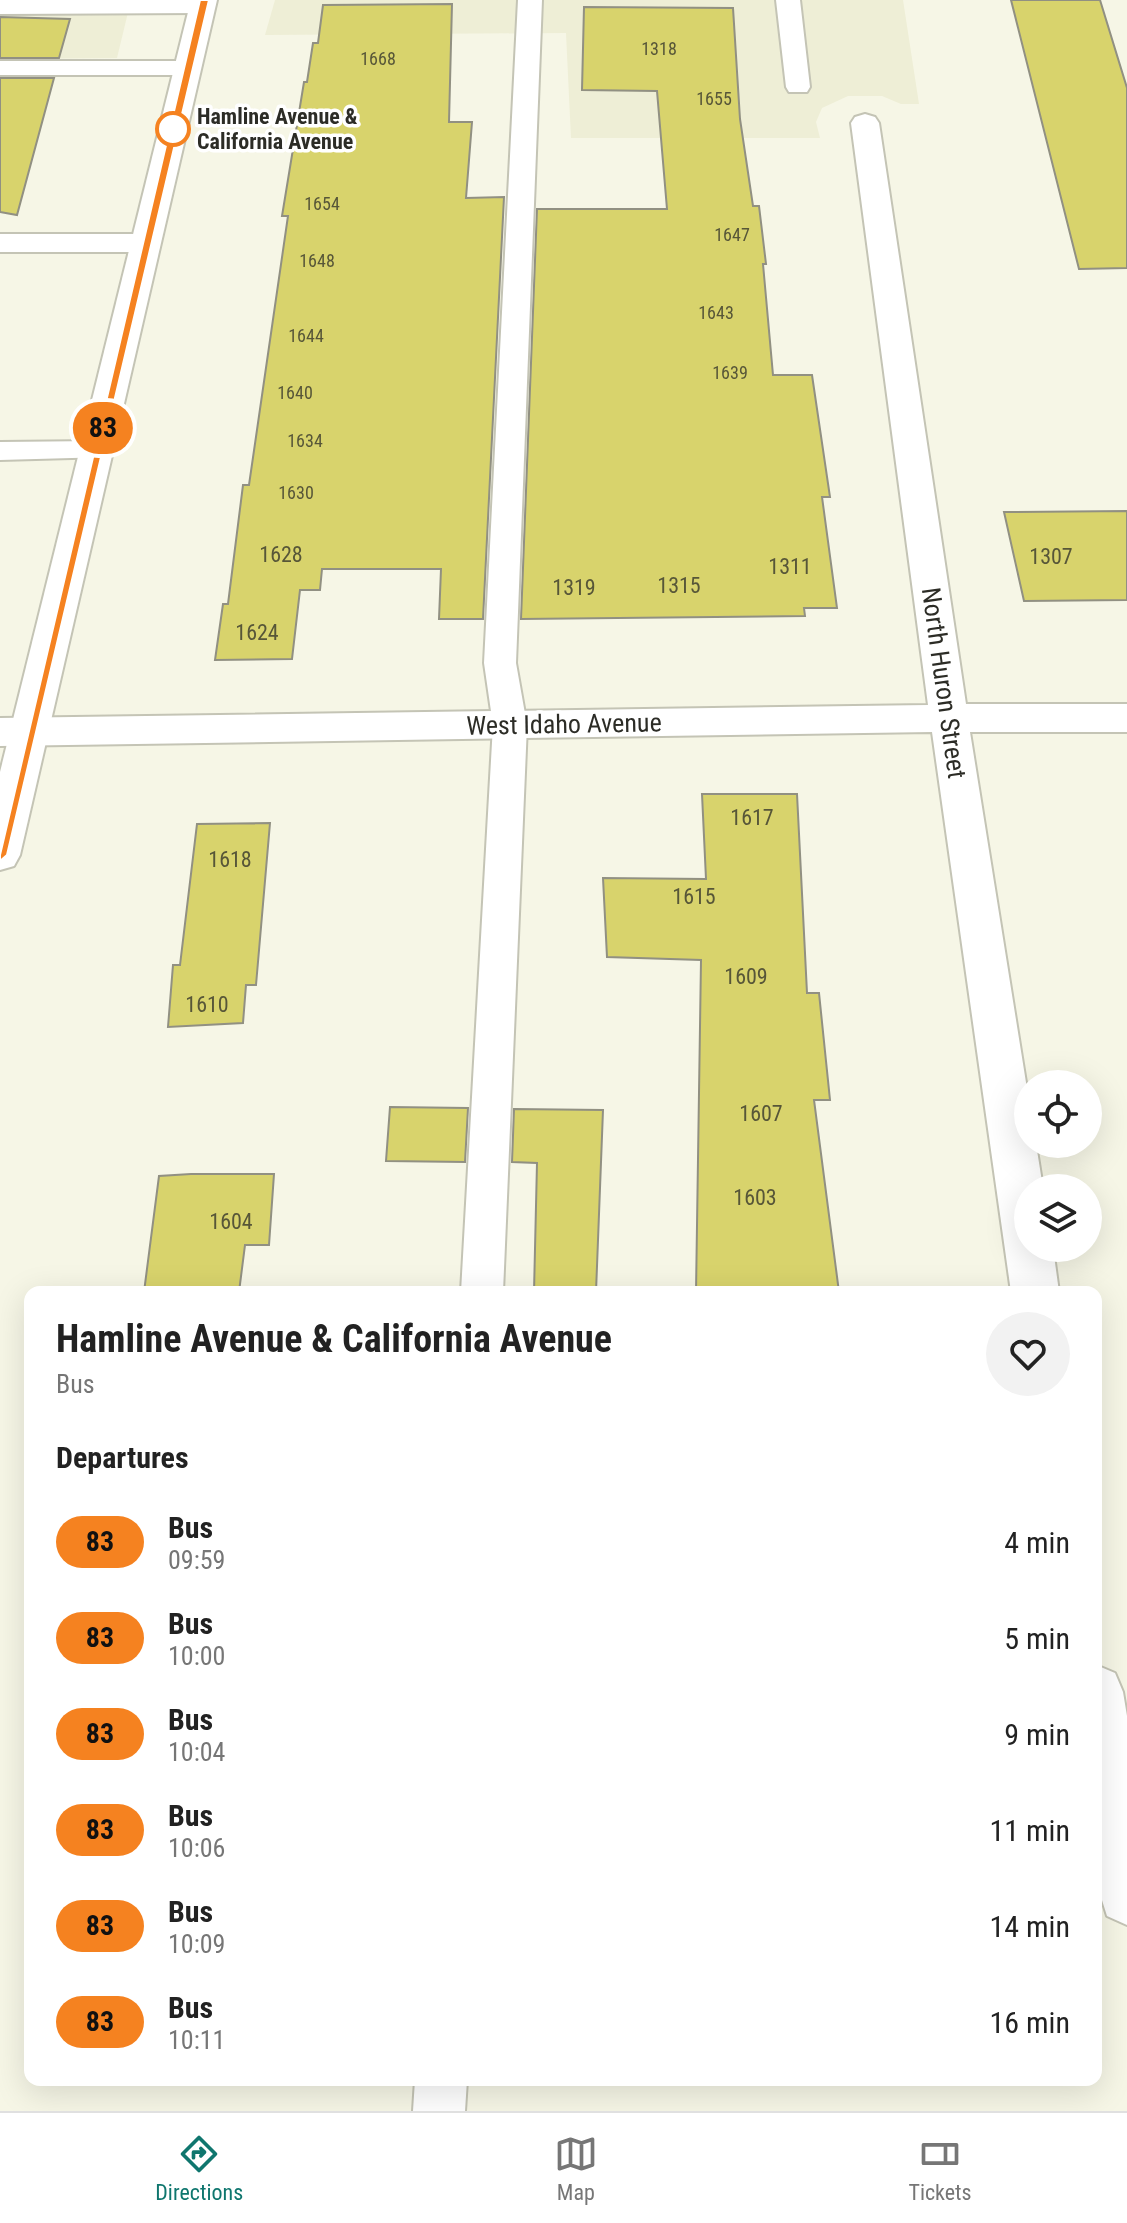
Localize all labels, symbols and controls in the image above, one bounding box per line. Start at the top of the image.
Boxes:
house number: 1318 [641,38,677,59]
house number: 1668 [360,48,396,69]
house number: 1655 [696,88,732,109]
place label: Hamline Avenue & California Avenue [197,104,358,154]
marker: Hamline Avenue & California Avenue [156,112,190,146]
house number: 1654 [304,193,340,214]
house number: 1647 [714,224,750,245]
house number: 1648 [299,250,335,271]
house number: 1643 [698,302,734,323]
house number: 1644 [288,325,324,346]
house number: 1639 [712,362,748,383]
house number: 1640 [277,382,313,403]
line badge: 83 [67,402,139,454]
text: 83 [89,411,117,444]
house number: 1634 [287,430,323,451]
house number: 1630 [278,482,314,503]
house number: 1628 [259,542,303,567]
house number: 1307 [1029,544,1073,569]
house number: 1311 [768,554,812,579]
house number: 1315 [657,573,701,598]
house number: 1319 [552,575,596,600]
street label: North Huron Street [916,585,972,781]
house number: 1624 [235,620,279,645]
street label: West Idaho Avenue [466,707,662,741]
house number: 1617 [730,805,774,830]
house number: 1618 [208,847,252,872]
house number: 1615 [672,884,716,909]
house number: 1609 [724,964,768,989]
house number: 1610 [185,992,229,1017]
map controls [1014,1070,1102,1262]
button: locate [1014,1070,1102,1158]
house number: 1607 [739,1101,783,1126]
button: layers [1014,1174,1102,1262]
house number: 1603 [733,1185,777,1210]
house number: 1604 [209,1209,253,1234]
button: heart [986,1312,1070,1396]
text: Hamline Avenue & California Avenue [56,1317,612,1361]
text: Bus [56,1369,95,1399]
text: Departures [56,1440,189,1475]
text: Bus [168,1510,213,1545]
text: 83 [86,1525,114,1558]
text: 4 min [1004,1525,1070,1560]
text: 09:59 [168,1545,225,1575]
text: Bus [168,1606,213,1641]
text: 83 [86,1621,114,1654]
text: 5 min [1004,1621,1070,1656]
text: 10:00 [168,1641,225,1671]
text: Bus [168,1702,213,1737]
text: 83 [86,1717,114,1750]
text: 9 min [1004,1717,1070,1752]
text: 10:04 [168,1737,225,1767]
text: Bus [168,1798,213,1833]
text: 83 [86,1813,114,1846]
text: 11 min [989,1813,1070,1848]
text: 10:06 [168,1833,225,1863]
text: Bus [168,1894,213,1929]
text: 83 [86,1909,114,1942]
text: 14 min [989,1909,1070,1944]
text: 10:09 [168,1929,225,1959]
text: Bus [168,1990,213,2025]
text: 83 [86,2005,114,2038]
text: 16 min [989,2005,1070,2040]
text: 10:11 [168,2025,225,2055]
tab: Directions [155,2132,243,2205]
tab: Map [554,2132,598,2205]
tab: Tickets [908,2132,972,2205]

